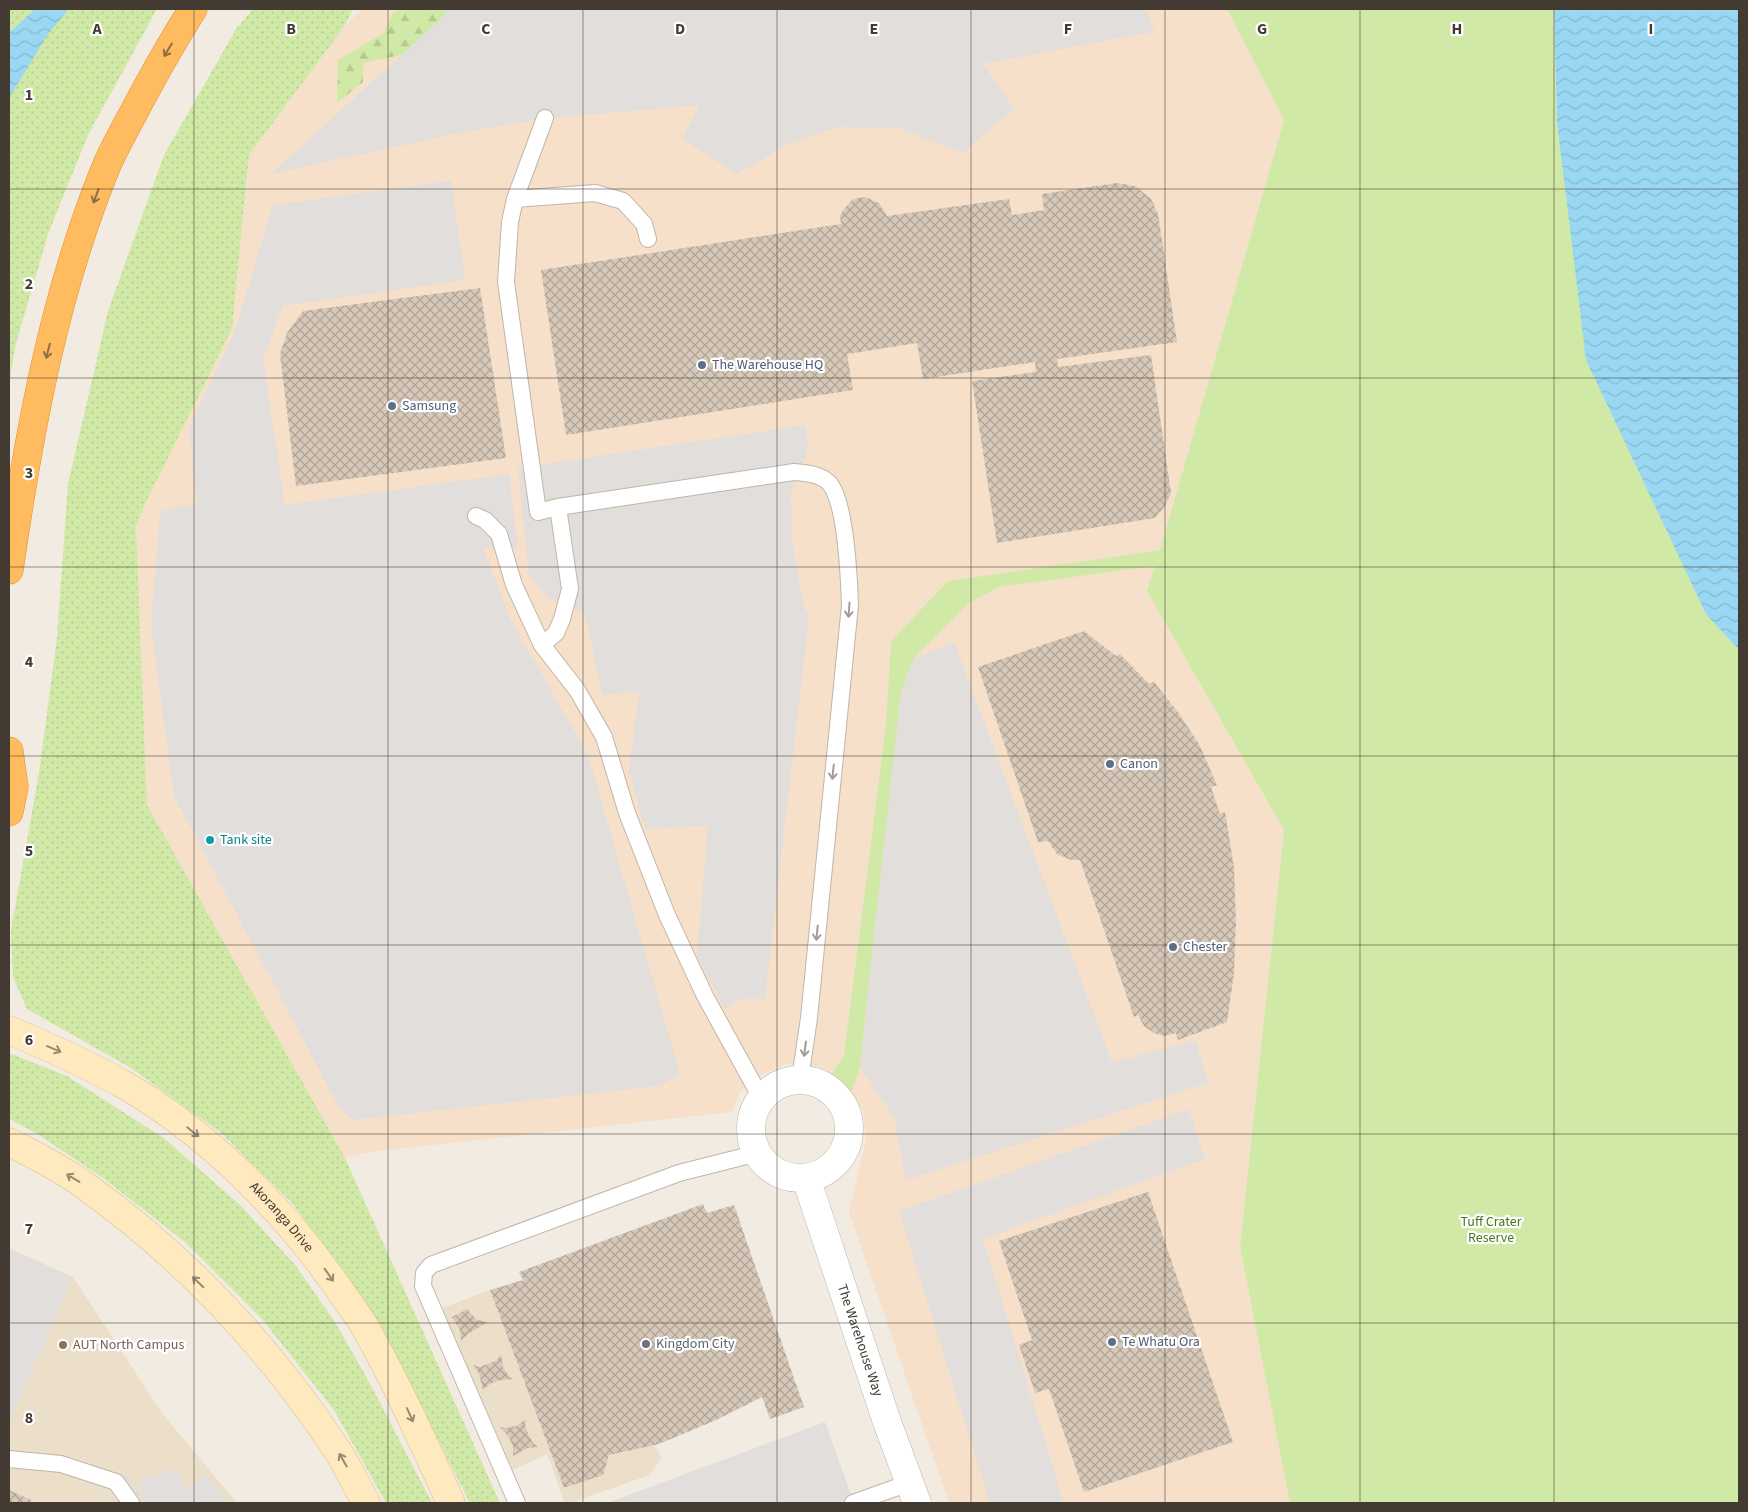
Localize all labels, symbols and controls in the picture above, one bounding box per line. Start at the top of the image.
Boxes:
text: A [91,18,102,40]
text: B [286,18,296,40]
text: C [481,18,491,40]
text: D [675,18,685,40]
text: E [870,18,878,40]
text: F [1064,18,1072,40]
text: G [1257,18,1267,40]
text: H [1452,18,1462,40]
text: I [1649,18,1653,40]
one-way arrow [162,43,172,57]
text: 1 [25,84,33,106]
one-way arrow [91,187,100,203]
text: 2 [25,273,33,295]
one-way arrow [43,343,53,359]
place label: The Warehouse HQ [712,355,823,375]
marker: The Warehouse HQ [696,359,708,371]
place label: Samsung [402,396,456,416]
marker: Samsung [386,400,398,412]
text: 3 [25,462,33,484]
one-way arrow [845,602,854,618]
text: 4 [25,651,34,673]
place label: Canon [1120,754,1158,774]
marker: Canon [1104,758,1116,770]
one-way arrow [829,763,838,779]
place label: Tank site [220,830,272,850]
marker: Tank site [204,834,216,846]
text: 5 [25,840,33,862]
one-way arrow [812,925,822,941]
place label: Chester [1183,937,1228,957]
marker: Chester [1167,941,1179,953]
text: 6 [25,1029,33,1051]
one-way arrow [800,1040,810,1056]
one-way arrow [46,1045,61,1055]
one-way arrow [186,1126,199,1137]
one-way arrow [67,1173,81,1183]
street label: Akoranga Drive [245,1177,318,1257]
park label: Tuff Crater Reserve [1460,1212,1522,1248]
text: 7 [25,1218,33,1240]
one-way arrow [324,1267,334,1281]
one-way arrow [192,1276,204,1288]
street label: The Warehouse Way [832,1281,888,1400]
place label: Te Whatu Ora [1122,1332,1200,1352]
place label: Kingdom City [656,1334,735,1354]
place label: AUT North Campus [73,1335,184,1355]
marker: Te Whatu Ora [1106,1336,1118,1348]
marker: Kingdom City [640,1338,652,1350]
marker: AUT North Campus [57,1339,69,1351]
text: 8 [25,1407,33,1429]
one-way arrow [406,1407,416,1422]
one-way arrow [338,1453,348,1468]

